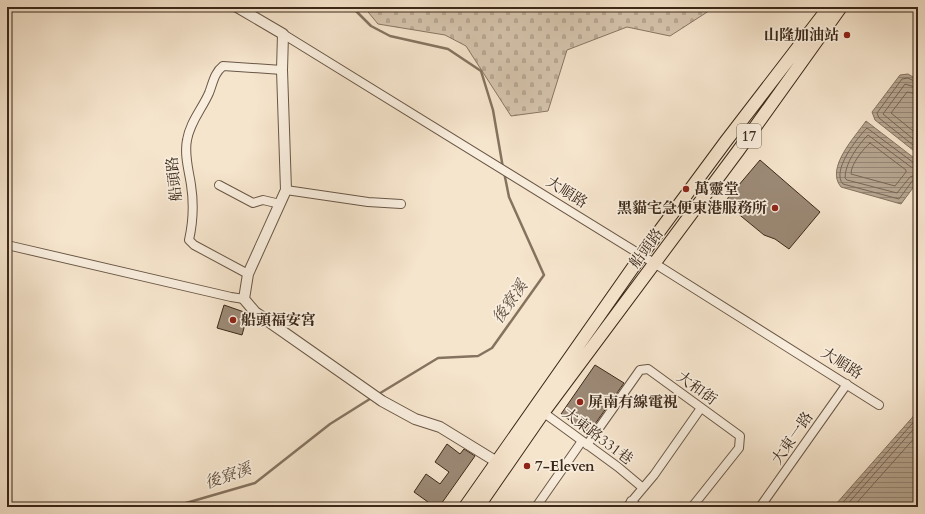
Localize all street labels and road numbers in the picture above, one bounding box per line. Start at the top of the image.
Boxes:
road number: 17 [737,124,761,148]
street label: 船頭路 [162,156,186,202]
street label: 大順路 [543,172,591,212]
street label: 船頭路 [624,224,668,272]
street label: 大順路 [818,343,866,383]
street label: 大和街 [673,367,721,409]
street label: 大東路331巷 [559,403,637,469]
street label: 大東一路 [767,408,817,468]

